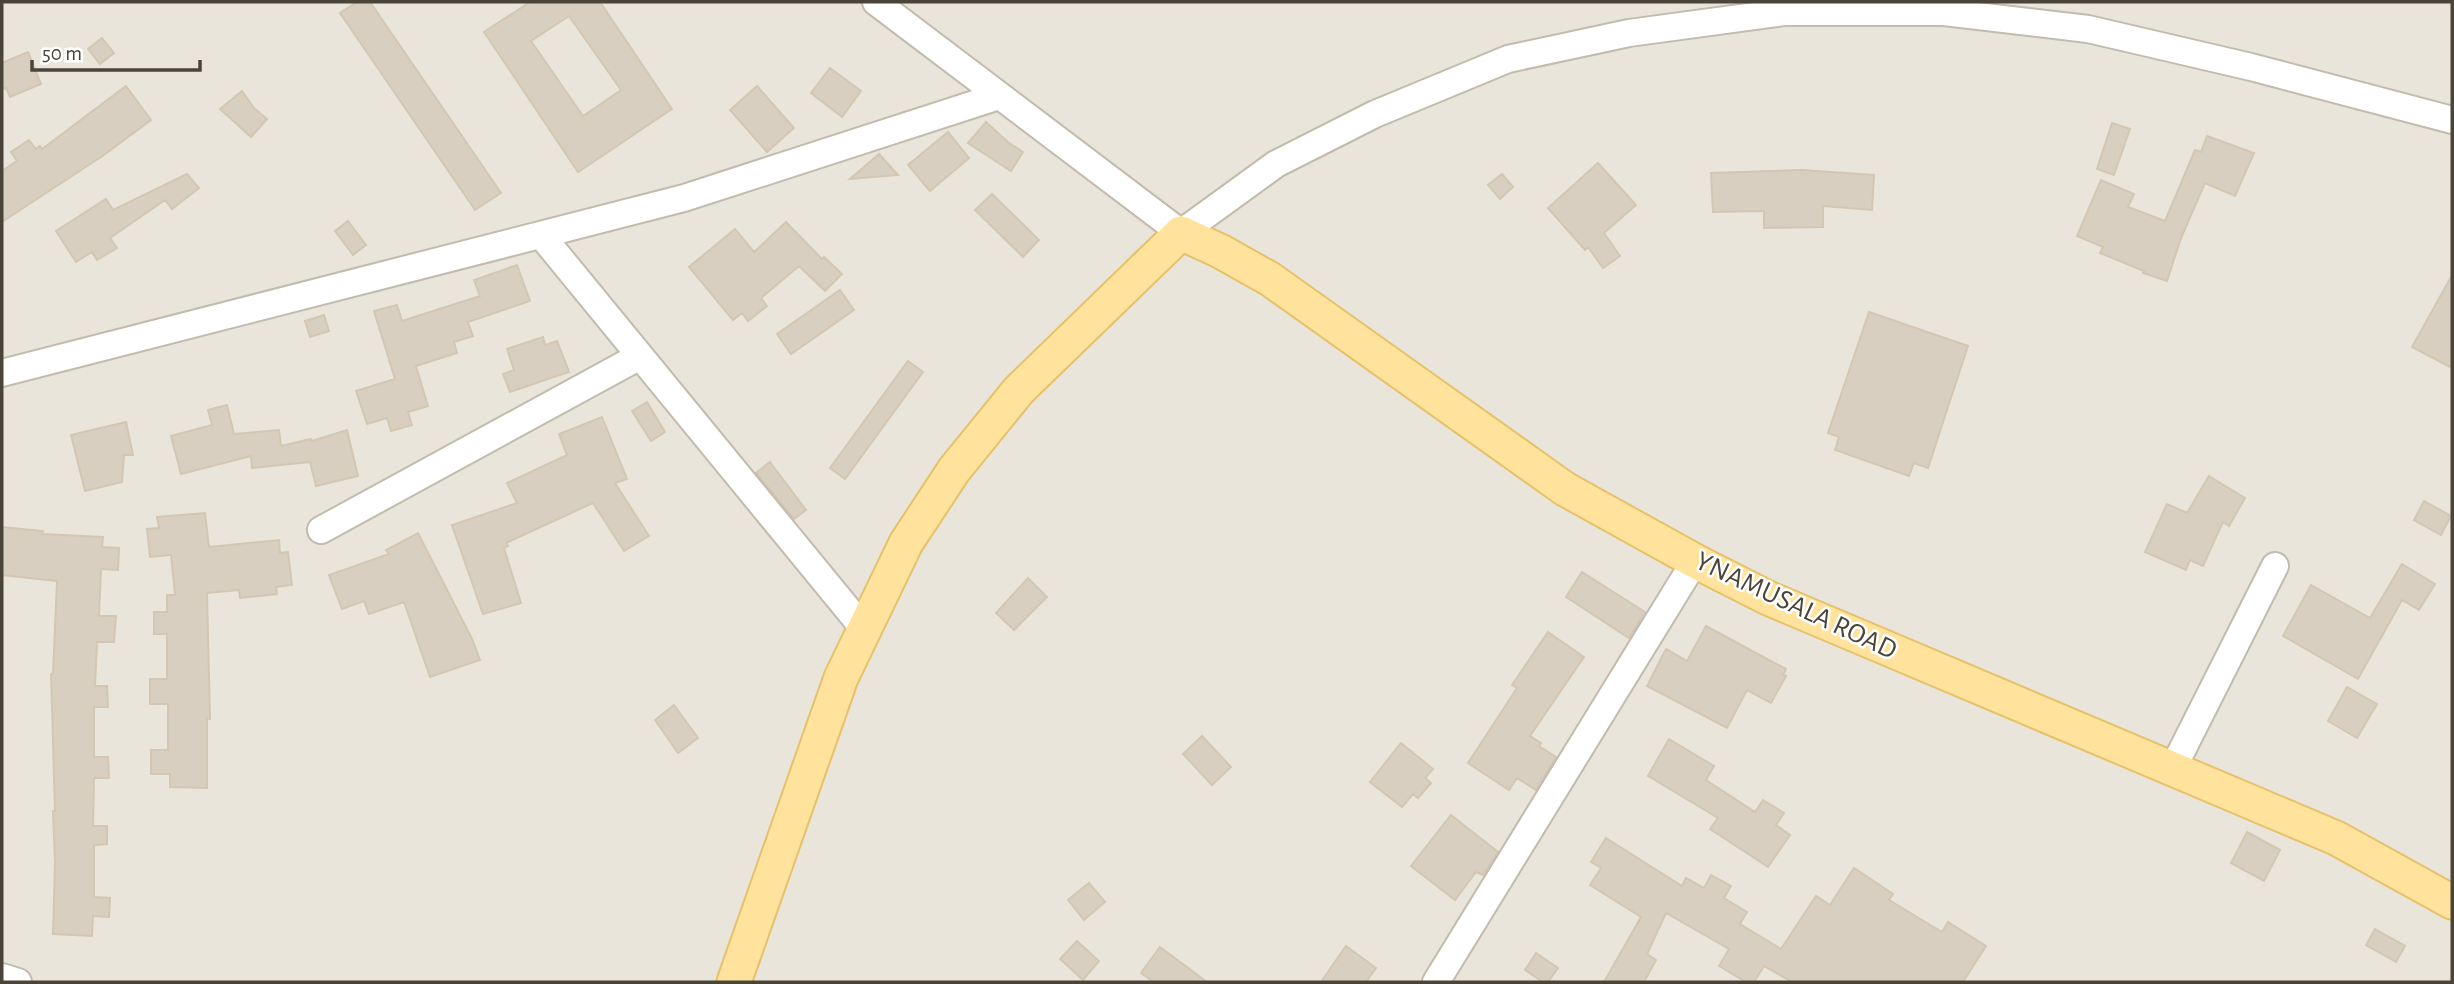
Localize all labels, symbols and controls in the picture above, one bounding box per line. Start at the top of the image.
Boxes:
scale bar [32,28,200,72]
text: 50 m [42,43,82,64]
street label: YNAMUSALA ROAD [1691,547,1901,665]

